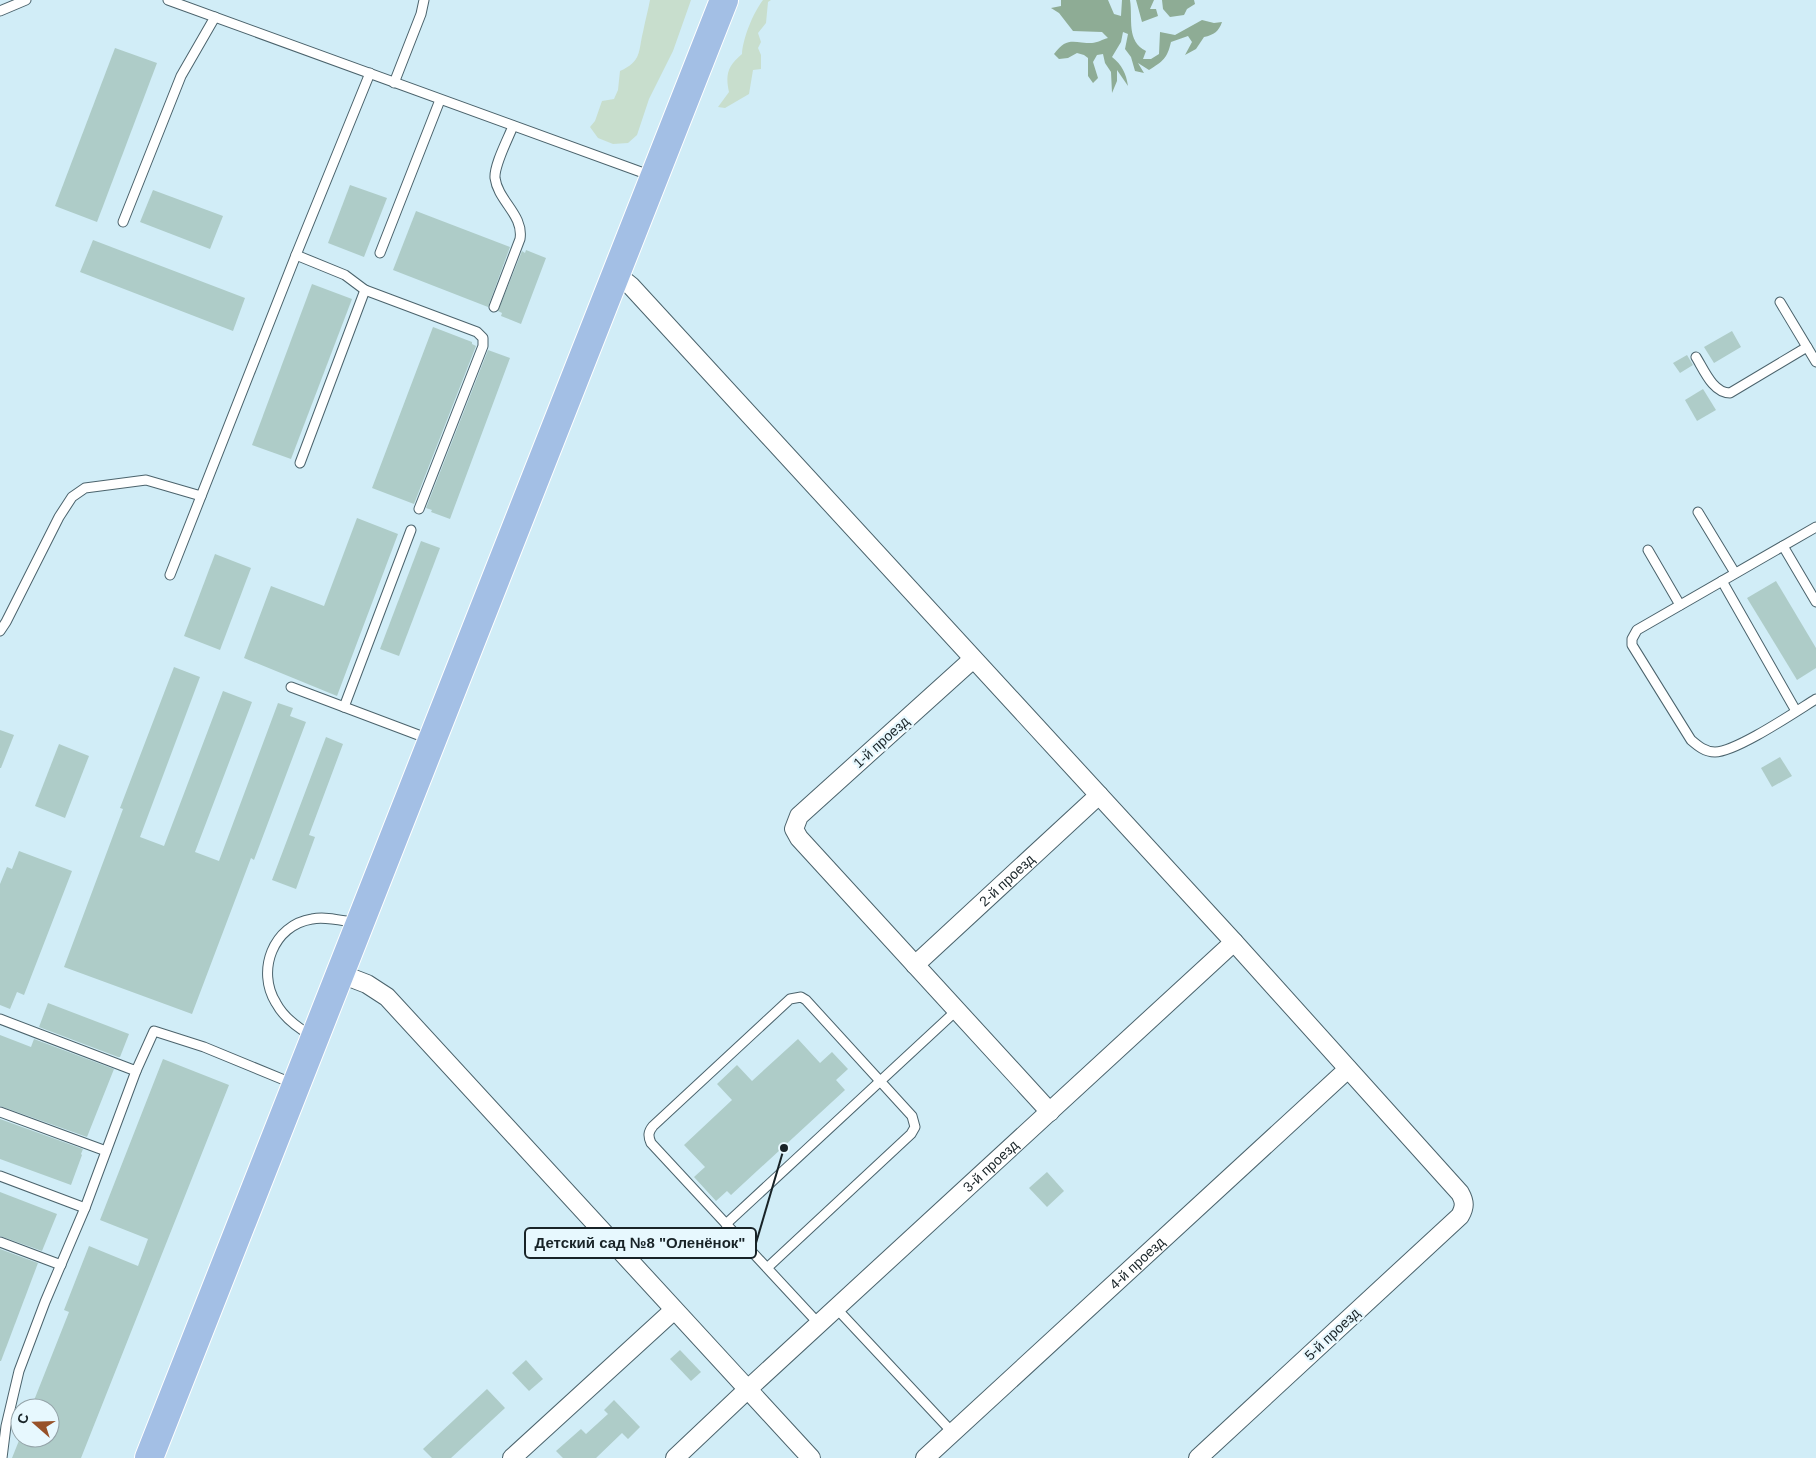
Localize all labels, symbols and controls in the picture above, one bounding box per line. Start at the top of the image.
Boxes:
street label: 1-й проезд [850,713,912,771]
street label: 2-й проезд [976,851,1038,910]
street label: 3-й проезд [960,1137,1021,1195]
callout: Детский сад №8 "Оленёнок" [525,1228,756,1258]
text: Детский сад №8 "Оленёнок" [535,1234,745,1251]
street label: 4-й проезд [1106,1234,1168,1292]
street label: 5-й проезд [1301,1305,1363,1363]
north arrow [10,1398,60,1448]
text: С [14,1411,32,1426]

